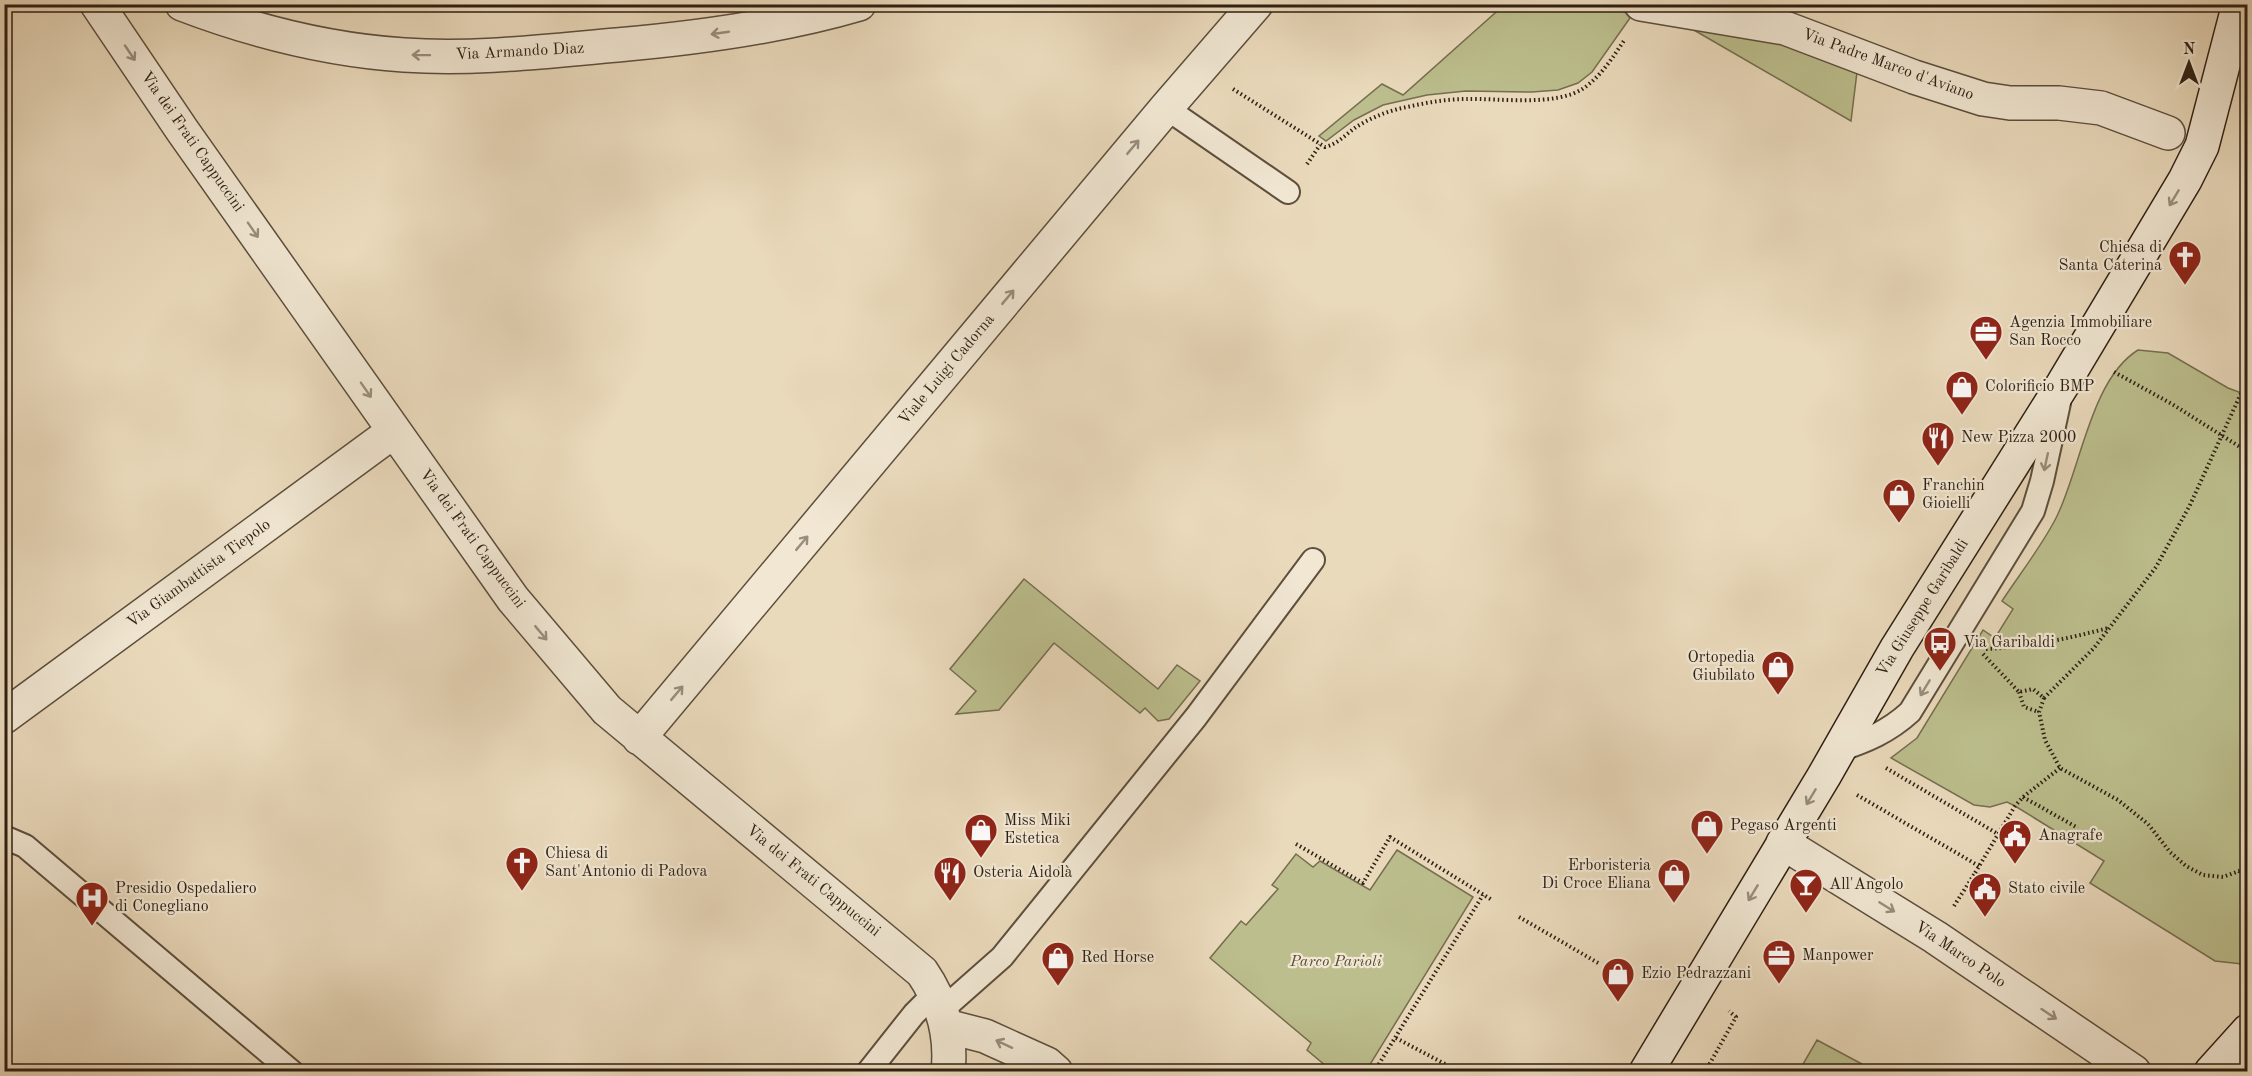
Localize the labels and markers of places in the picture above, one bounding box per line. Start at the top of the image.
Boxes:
church icon: Chiesa di Santa Caterina [2167,239,2203,286]
place label: Chiesa di Santa Caterina [2059,240,2162,274]
office icon: Agenzia Immobiliare San Rocco [1968,314,2004,361]
place label: Agenzia Immobiliare San Rocco [2009,315,2152,349]
shop icon: Colorificio BMP [1944,369,1980,416]
place label: Colorificio BMP [1985,379,2094,395]
restaurant icon: New Pizza 2000 [1920,420,1956,467]
place label: New Pizza 2000 [1961,430,2076,446]
shop icon: Franchin Gioielli [1881,477,1917,524]
place label: Franchin Gioielli [1922,478,1985,512]
bus stop icon: Via Garibaldi [1922,625,1958,672]
place label: Via Garibaldi [1963,635,2055,651]
shop icon: Ortopedia Giubilato [1760,649,1796,696]
place label: Ortopedia Giubilato [1687,650,1755,684]
shop icon: Pegaso Argenti [1689,808,1725,855]
shop icon: Miss Miki Estetica [963,812,999,859]
place label: Miss Miki Estetica [1004,813,1070,847]
place label: Pegaso Argenti [1730,818,1837,834]
public building icon: Anagrafe [1997,818,2033,865]
place label: Anagrafe [2038,828,2103,844]
church icon: Chiesa di Sant'Antonio di Padova [504,845,540,892]
place label: Chiesa di Sant'Antonio di Padova [545,846,707,880]
restaurant icon: Osteria Aidolà [932,855,968,902]
shop icon: Erboristeria Di Croce Eliana [1656,857,1692,904]
place label: Erboristeria Di Croce Eliana [1542,858,1651,892]
place label: Osteria Aidolà [973,865,1073,881]
bar icon: All'Angolo [1788,867,1824,914]
public building icon: Stato civile [1967,871,2003,918]
place label: All'Angolo [1829,877,1903,893]
hospital icon: Presidio Ospedaliero di Conegliano [74,880,110,927]
place label: Presidio Ospedaliero di Conegliano [115,881,257,915]
place label: Stato civile [2008,881,2085,897]
office icon: Manpower [1761,938,1797,985]
shop icon: Red Horse [1040,940,1076,987]
place label: Manpower [1802,948,1874,964]
place label: Red Horse [1081,950,1154,966]
shop icon: Ezio Pedrazzani [1600,956,1636,1003]
place label: Ezio Pedrazzani [1641,966,1751,982]

